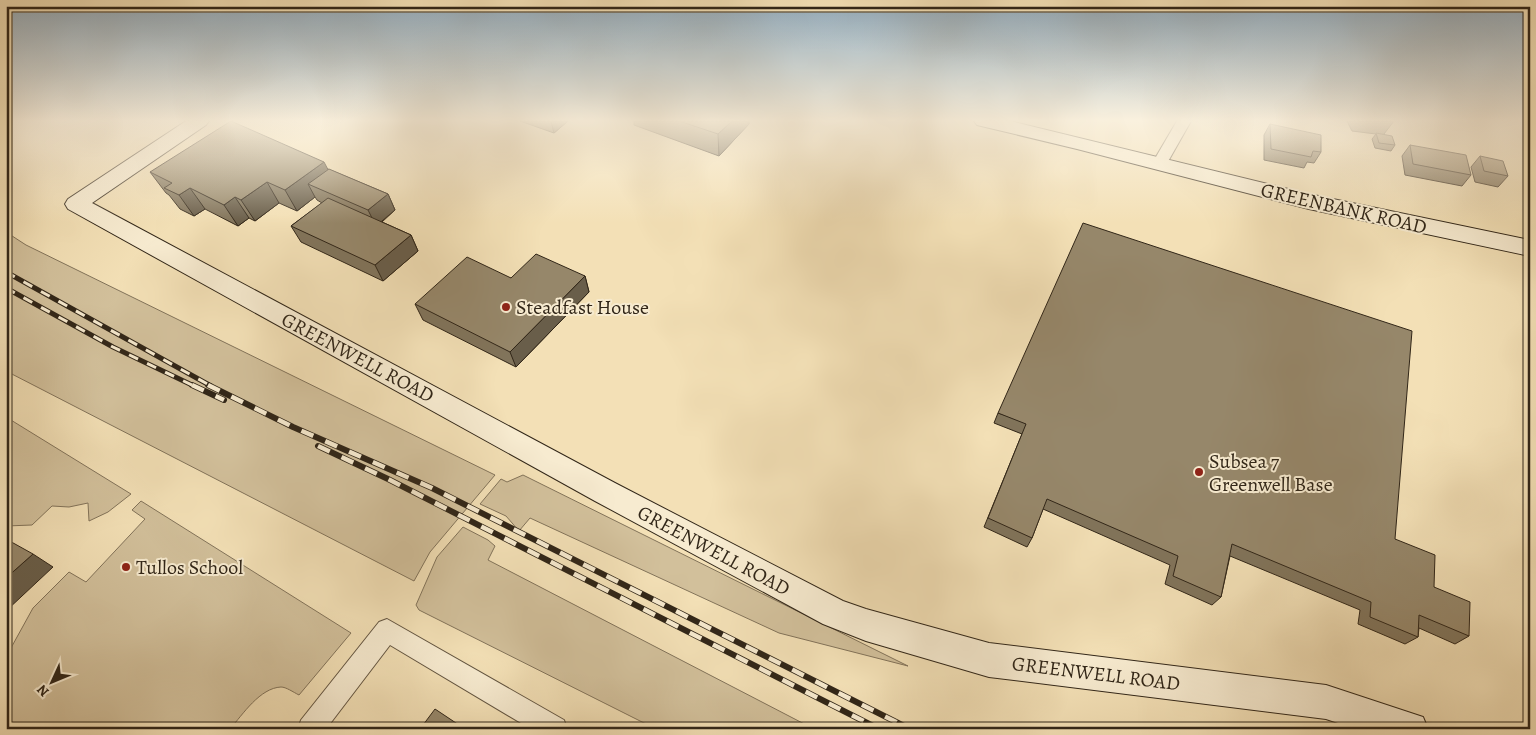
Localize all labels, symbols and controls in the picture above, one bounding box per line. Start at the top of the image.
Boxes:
street label: GREENBANK ROAD [1258,176,1430,241]
place label: Steadfast House [516,294,649,321]
marker: Steadfast House [500,301,512,313]
street label: GREENWELL ROAD [277,306,439,409]
place label: Subsea 7 Greenwell Base [1209,448,1333,498]
marker: Subsea 7 Greenwell Base [1193,466,1205,478]
street label: GREENWELL ROAD [633,499,795,602]
place label: Tullos School [136,554,243,581]
marker: Tullos School [120,561,132,573]
street label: GREENWELL ROAD [1010,650,1182,697]
north arrow [28,658,78,708]
text: N [33,680,53,701]

